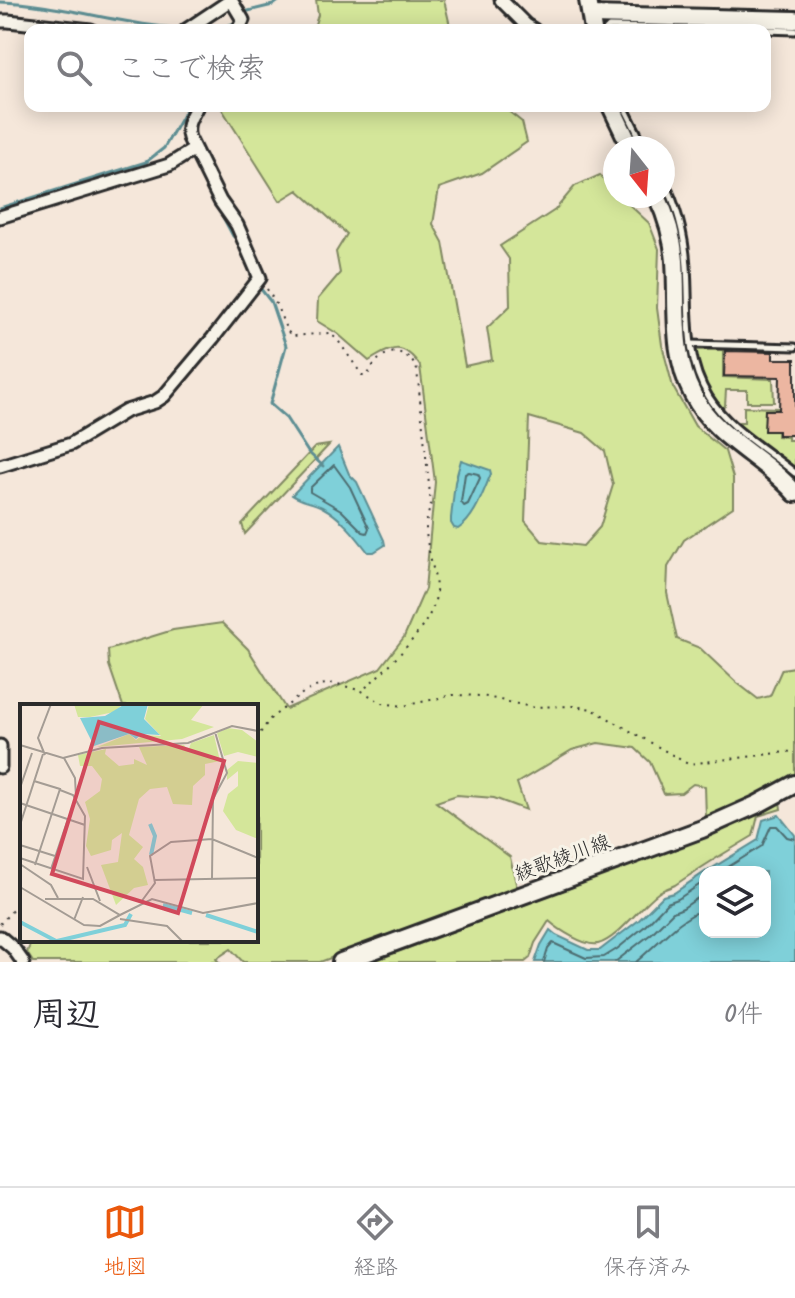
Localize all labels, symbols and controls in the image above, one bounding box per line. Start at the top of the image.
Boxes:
search box [24,24,771,112]
icon: search [52,46,96,90]
text: ここで検索 [116,46,266,94]
north arrow [603,136,675,208]
inset map [20,704,258,942]
street label: 綾歌綾川線 [511,827,615,891]
map controls [699,866,771,938]
button: layers [699,866,771,938]
text: 周辺 [32,989,100,1043]
text: 0件 [724,994,763,1036]
tab: 地図 [103,1200,147,1286]
tab: 経路 [353,1200,398,1286]
tab: 保存済み [604,1200,692,1286]

